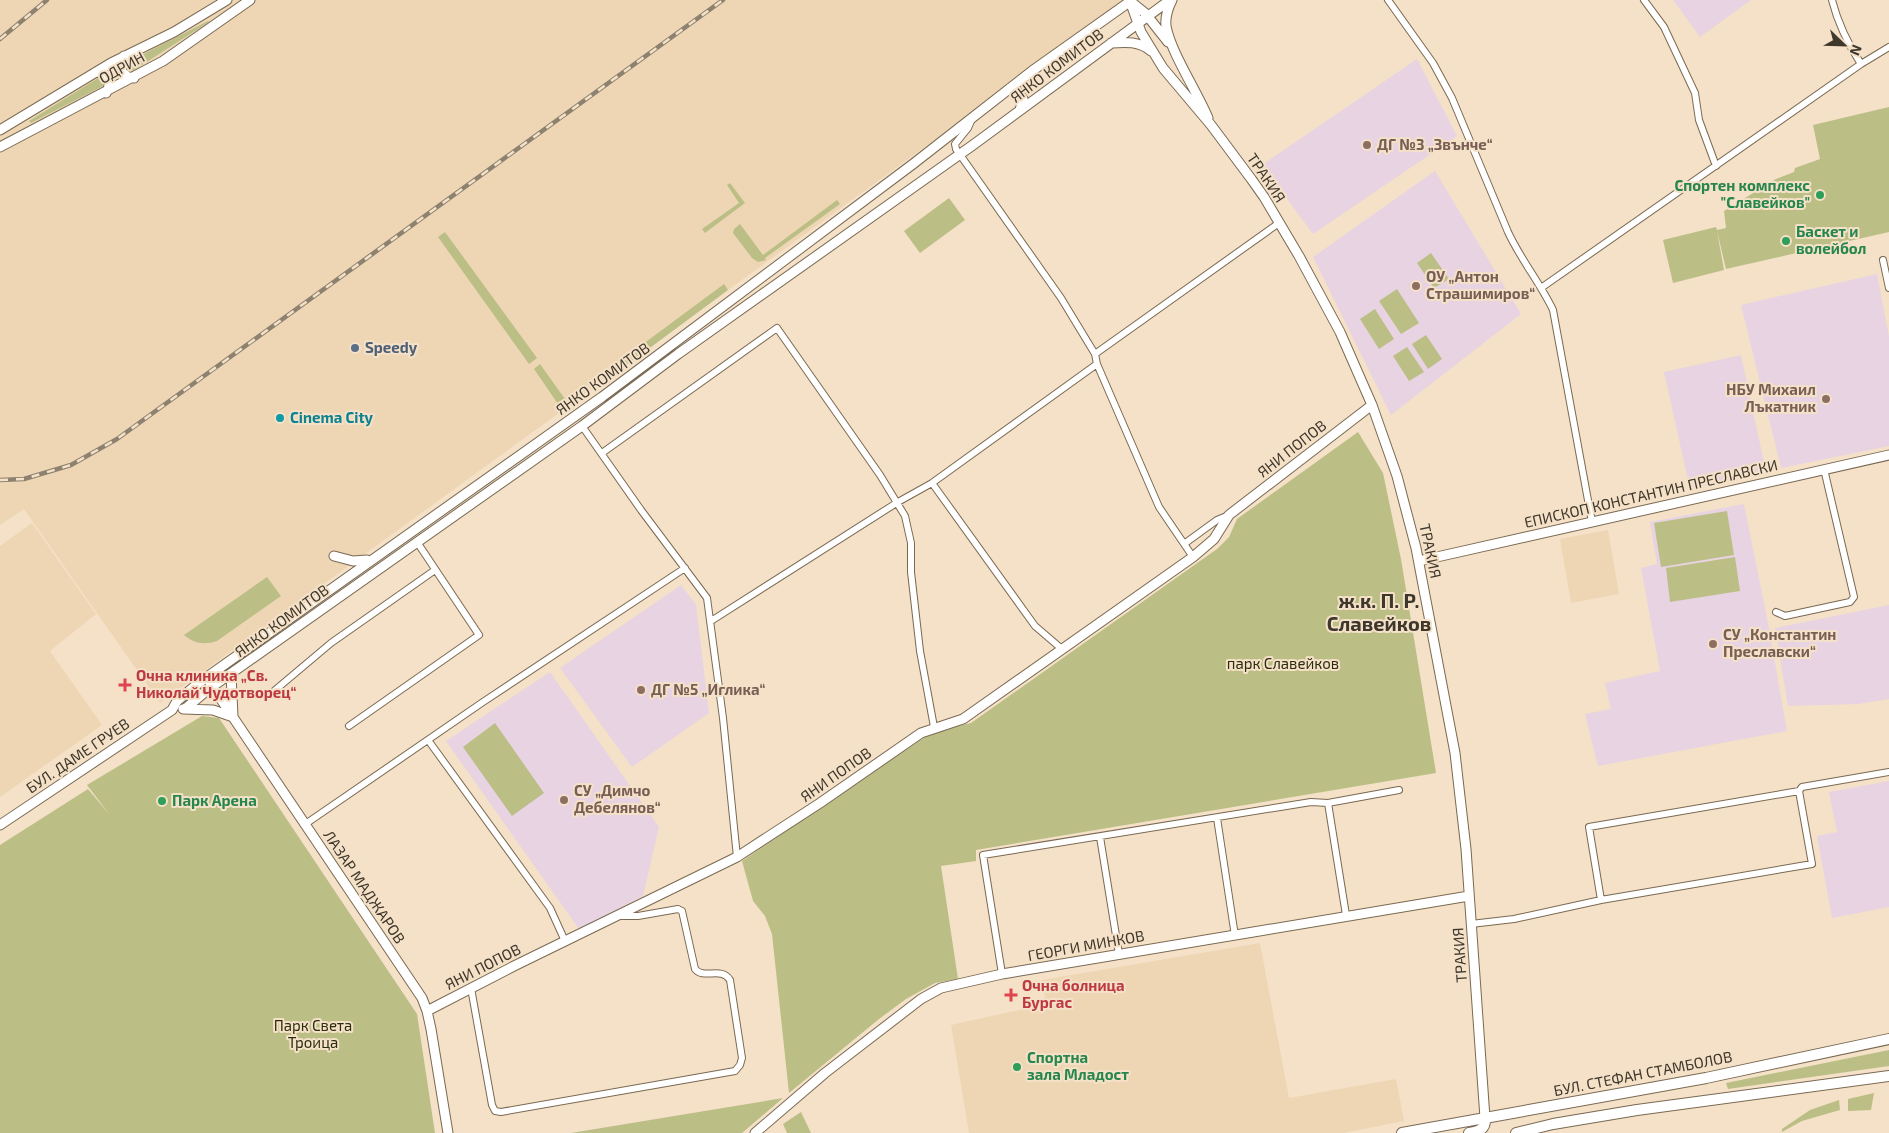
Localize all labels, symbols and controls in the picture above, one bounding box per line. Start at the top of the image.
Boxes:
north arrow [1819,20,1869,70]
street label: ЯНКО КОМИТОВ [1006,24,1106,106]
text: N [1847,42,1866,58]
street label: ОДРИН [96,47,147,87]
place label: ДГ №3 „Звънче“ [1377,135,1493,153]
marker: ДГ №3 „Звънче“ [1361,139,1373,151]
street label: ТРАКИЯ [1244,149,1290,205]
place label: Спортен комплекс "Славейков" [1674,176,1810,211]
marker: Спортен комплекс "Славейков" [1814,189,1826,201]
place label: Баскет и волейбол [1796,222,1866,257]
marker: Баскет и волейбол [1780,235,1792,247]
place label: ОУ „Антон Страшимиров“ [1426,267,1535,302]
marker: ОУ „Антон Страшимиров“ [1410,280,1422,292]
place label: Speedy [365,338,418,357]
street label: ЯНКО КОМИТОВ [552,338,653,418]
marker: Speedy [349,342,361,354]
place label: НБУ Михаил Лъкатник [1726,380,1817,415]
marker: НБУ Михаил Лъкатник [1820,393,1832,405]
place label: Cinema City [290,408,374,427]
marker: Cinema City [274,412,286,424]
street label: ЯНИ ПОПОВ [1253,416,1329,481]
street label: ЕПИСКОП КОНСТАНТИН ПРЕСЛАВСКИ [1522,455,1779,531]
street label: ТРАКИЯ [1416,522,1446,580]
street label: ЯНКО КОМИТОВ [231,580,332,660]
district label: ж.к. П. Р. Славейков [1327,588,1431,635]
place label: СУ „Константин Преславски“ [1723,625,1836,660]
marker: СУ „Константин Преславски“ [1707,638,1719,650]
park label: парк Славейков [1227,654,1339,672]
place label: Oчна клиника „Св. Николай Чудотворец“ [136,666,296,701]
marker: Oчна клиника „Св. Николай Чудотворец“ [118,678,132,692]
place label: ДГ №5 „Иглика“ [651,680,765,698]
marker: ДГ №5 „Иглика“ [635,684,647,696]
street label: БУЛ. ДАМЕ ГРУЕВ [22,714,133,796]
street label: ЯНИ ПОПОВ [797,743,874,805]
place label: СУ „Димчо Дебелянов“ [574,781,661,816]
place label: Парк Арена [172,791,257,809]
marker: СУ „Димчо Дебелянов“ [558,794,570,806]
marker: Парк Арена [156,795,168,807]
street label: ЛАЗАР МАДЖАРОВ [320,826,409,947]
street label: ГЕОРГИ МИНКОВ [1026,926,1146,964]
street label: ТРАКИЯ [1448,927,1470,983]
street label: ЯНИ ПОПОВ [442,939,523,993]
place label: Oчна болница Бургас [1022,976,1125,1011]
marker: Oчна болница Бургас [1004,988,1018,1002]
park label: Парк Света Троица [274,1016,352,1051]
street label: БУЛ. СТЕФАН СТАМБОЛОВ [1552,1047,1734,1099]
place label: Спортна зала Младост [1027,1048,1129,1083]
marker: Спортна зала Младост [1011,1061,1023,1073]

